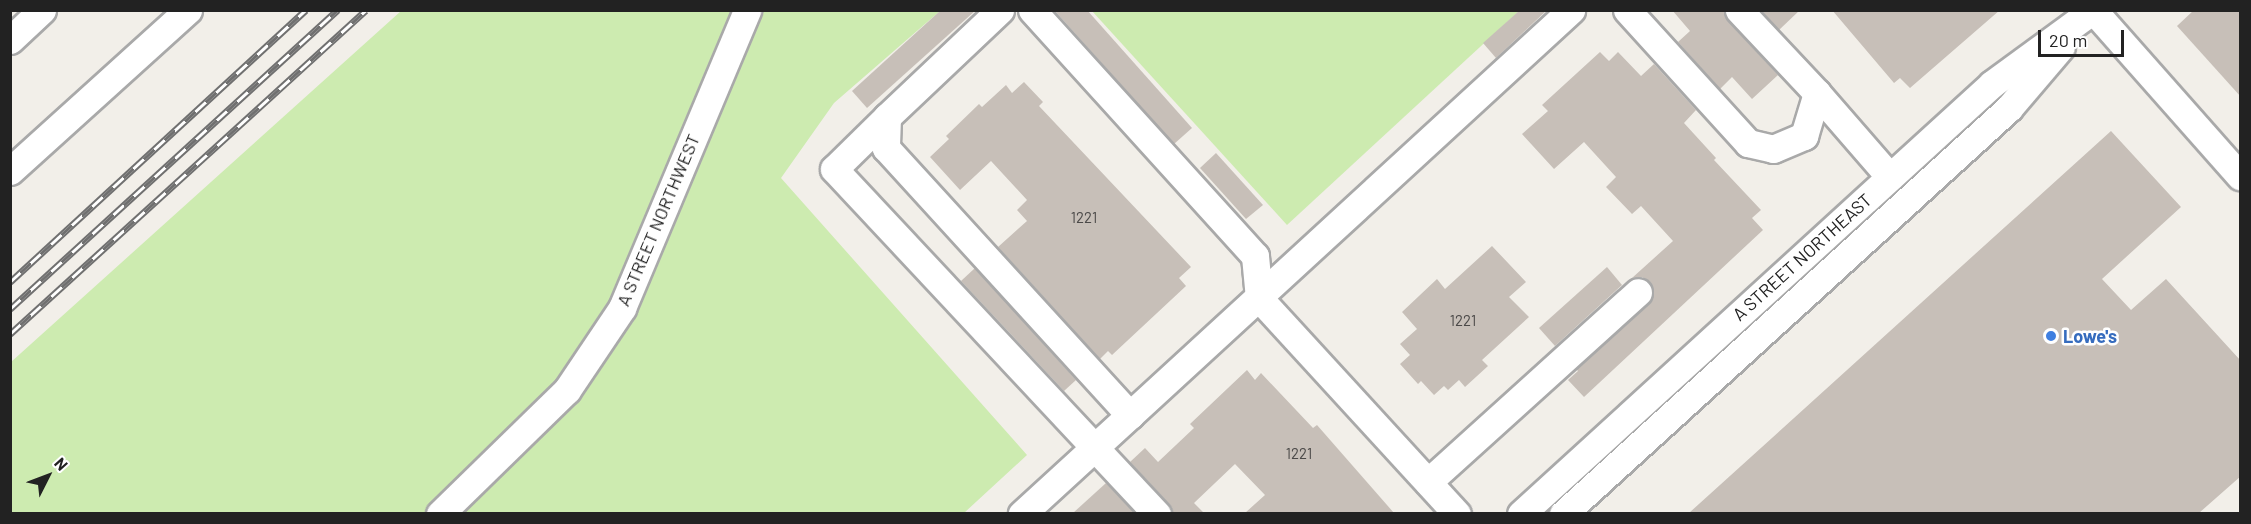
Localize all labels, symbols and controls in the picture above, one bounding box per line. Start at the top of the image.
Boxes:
scale bar [2041,18,2126,56]
text: 20 m [2049,29,2087,51]
street label: A STREET NORTHWEST [612,131,704,309]
street label: A STREET NORTHEAST [1728,189,1876,325]
house number: 1221 [1071,209,1097,227]
house number: 1221 [1450,312,1476,330]
place label: Lowe's [2063,325,2117,347]
marker: Lowe's [2044,329,2058,343]
house number: 1221 [1286,445,1312,463]
north arrow [18,446,78,506]
text: N [51,453,72,474]

